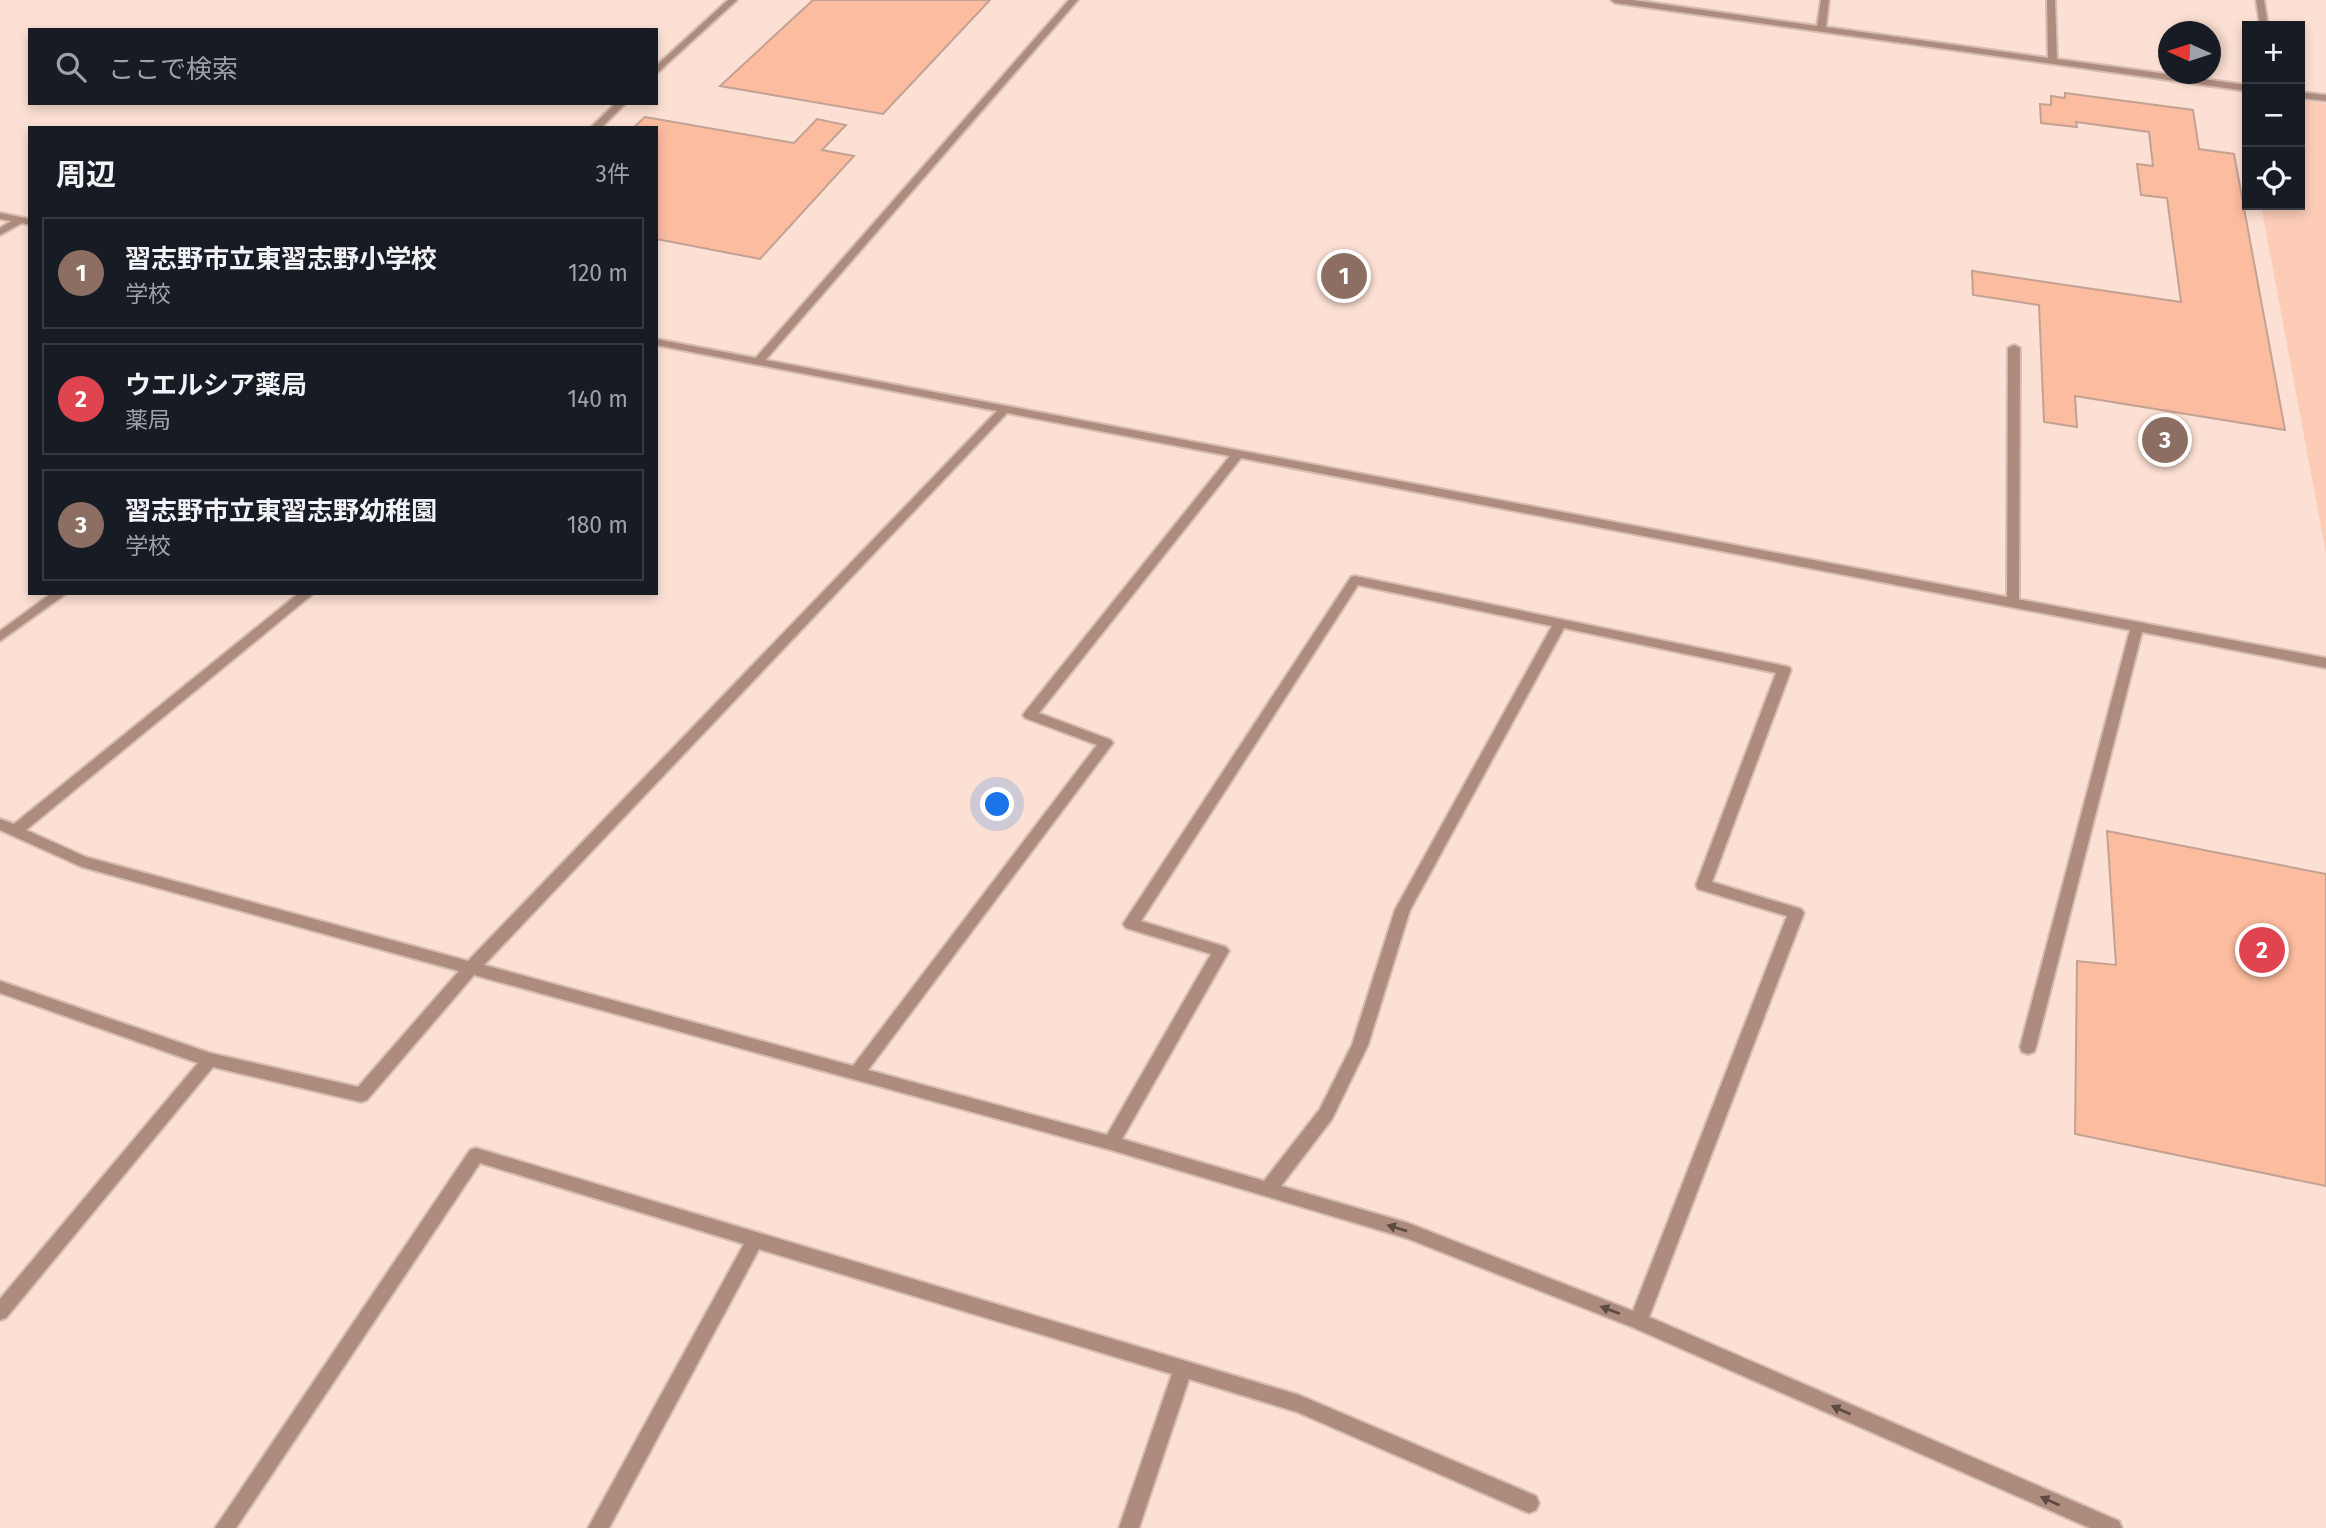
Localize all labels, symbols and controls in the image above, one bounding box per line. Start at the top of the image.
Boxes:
north arrow [2158,21,2221,84]
map controls [2242,21,2305,210]
button: + [2242,21,2305,84]
search box [28,28,658,105]
icon: search [52,48,90,86]
text: ここで検索 [108,54,238,85]
button: − [2242,84,2305,147]
button: locate [2242,147,2305,210]
text: 周辺 [56,157,116,193]
text: 3件 [596,160,630,188]
text: 習志野市立東習志野小学校 [125,244,437,275]
pin: 1 [1321,250,1367,302]
text: 1 [76,259,86,287]
text: 120 m [568,259,628,287]
text: 学校 [125,280,171,308]
text: ウエルシア薬局 [125,370,307,401]
text: 2 [75,385,87,413]
text: 140 m [567,385,628,413]
text: 薬局 [125,406,171,434]
pin: 3 [2142,414,2188,466]
text: 習志野市立東習志野幼稚園 [125,496,437,527]
text: 3 [75,511,87,539]
text: 180 m [567,511,628,539]
text: 学校 [125,532,171,560]
your location [980,787,1014,821]
pin: 2 [2239,924,2285,976]
one-way arrow [1387,1222,1408,1232]
one-way arrow [1599,1304,1620,1315]
one-way arrow [1830,1404,1851,1415]
one-way arrow [2039,1495,2060,1506]

